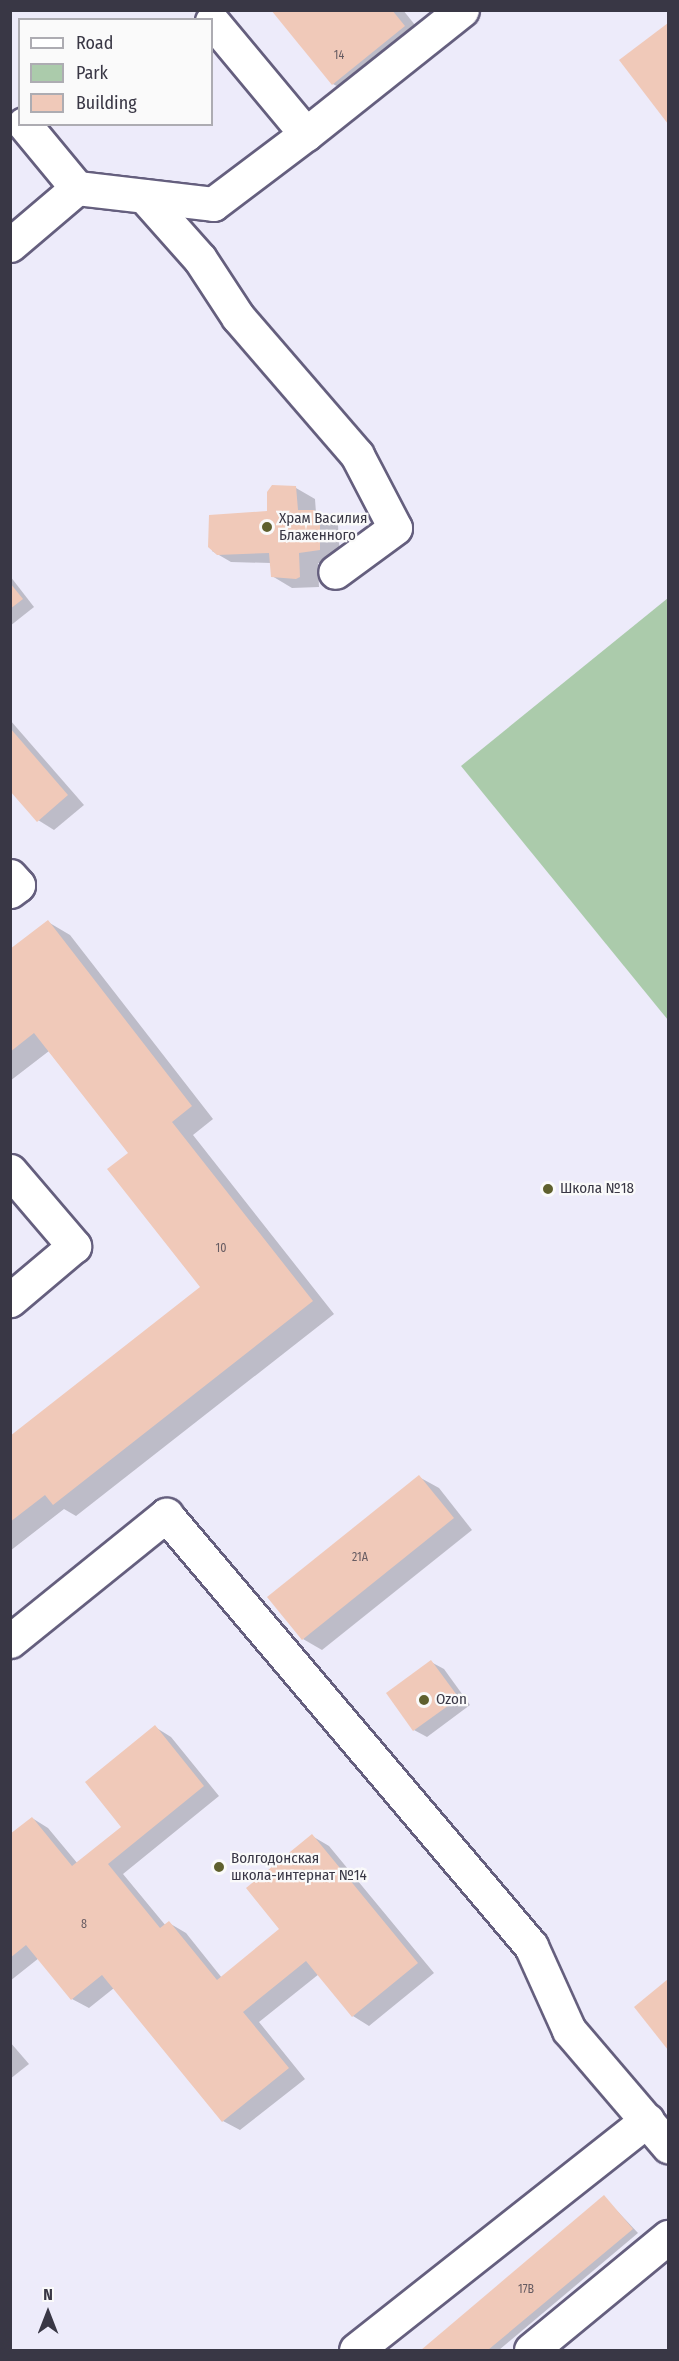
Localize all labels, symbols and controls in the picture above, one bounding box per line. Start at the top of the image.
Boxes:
legend [18,18,213,126]
text: Road [76,32,113,54]
house number: 14 [334,49,344,63]
text: Park [76,62,108,84]
text: Building [76,92,137,114]
place label: Храм Василия Блаженного [279,509,367,544]
marker: Храм Василия Блаженного [260,520,274,534]
place label: Школа №18 [560,1180,634,1198]
marker: Школа №18 [541,1182,555,1196]
house number: 10 [216,1242,226,1256]
house number: 21А [352,1551,368,1565]
place label: Ozon [436,1691,467,1709]
marker: Ozon [417,1693,431,1707]
place label: Волгодонская школа-интернат №14 [231,1849,367,1884]
marker: Волгодонская школа-интернат №14 [212,1860,226,1874]
house number: 8 [81,1918,87,1932]
north arrow [18,2283,78,2343]
house number: 17В [518,2283,534,2297]
text: N [43,2285,53,2304]

